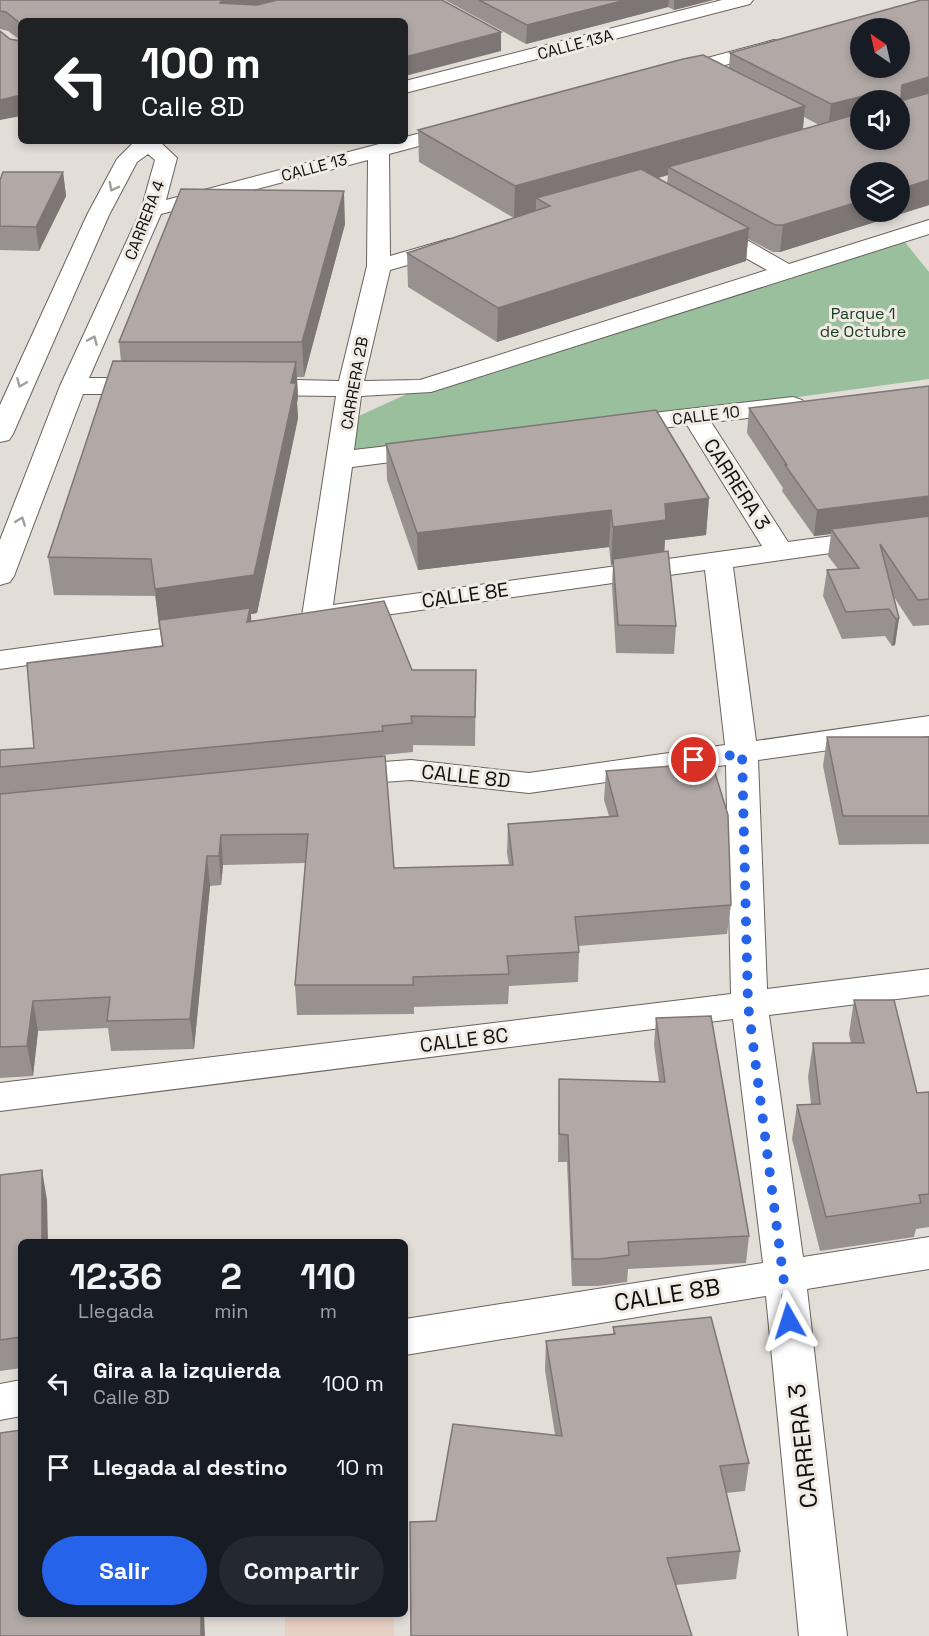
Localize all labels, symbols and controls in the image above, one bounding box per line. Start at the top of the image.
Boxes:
north arrow [850,18,910,78]
map controls [850,18,910,222]
street label: CALLE 13A [535,24,615,65]
text: 100 m [141,37,261,90]
icon: left [42,42,120,120]
text: Calle 8D [141,89,245,124]
button: sound [850,90,910,150]
street label: CALLE 13 [279,149,349,186]
button: layers [850,162,910,222]
street label: CARRERA 4 [120,177,169,263]
one-way arrow [109,181,120,191]
park label: Parque 1 de Octubre [820,303,906,342]
street label: CARRERA 2B [336,335,373,431]
one-way arrow [86,336,98,347]
one-way arrow [16,376,28,387]
street label: CALLE 10 [671,401,741,430]
street label: CARRERA 3 [698,433,776,535]
one-way arrow [14,516,26,527]
street label: CALLE 8E [420,576,510,614]
pin [668,734,719,785]
icon: arrive [677,743,710,776]
street label: CALLE 8D [420,758,512,794]
street label: CALLE 8C [418,1022,510,1058]
text: 12:36 [70,1254,162,1300]
text: 2 [221,1254,242,1300]
text: 110 [300,1254,356,1300]
street label: CALLE 8B [612,1271,722,1318]
position arrow [757,1289,821,1353]
text: Llegada [78,1298,154,1324]
text: min [214,1298,249,1324]
text: m [320,1298,337,1324]
text: Gira a la izquierda [93,1356,281,1384]
icon: left [42,1367,75,1400]
text: 100 m [322,1369,384,1397]
street label: CARRERA 3 [781,1382,824,1510]
text: Calle 8D [93,1384,170,1410]
icon: arrive [42,1451,75,1484]
text: Llegada al destino [93,1453,287,1481]
text: 10 m [336,1453,384,1481]
button: Salir [42,1536,207,1605]
button: Compartir [219,1536,384,1605]

